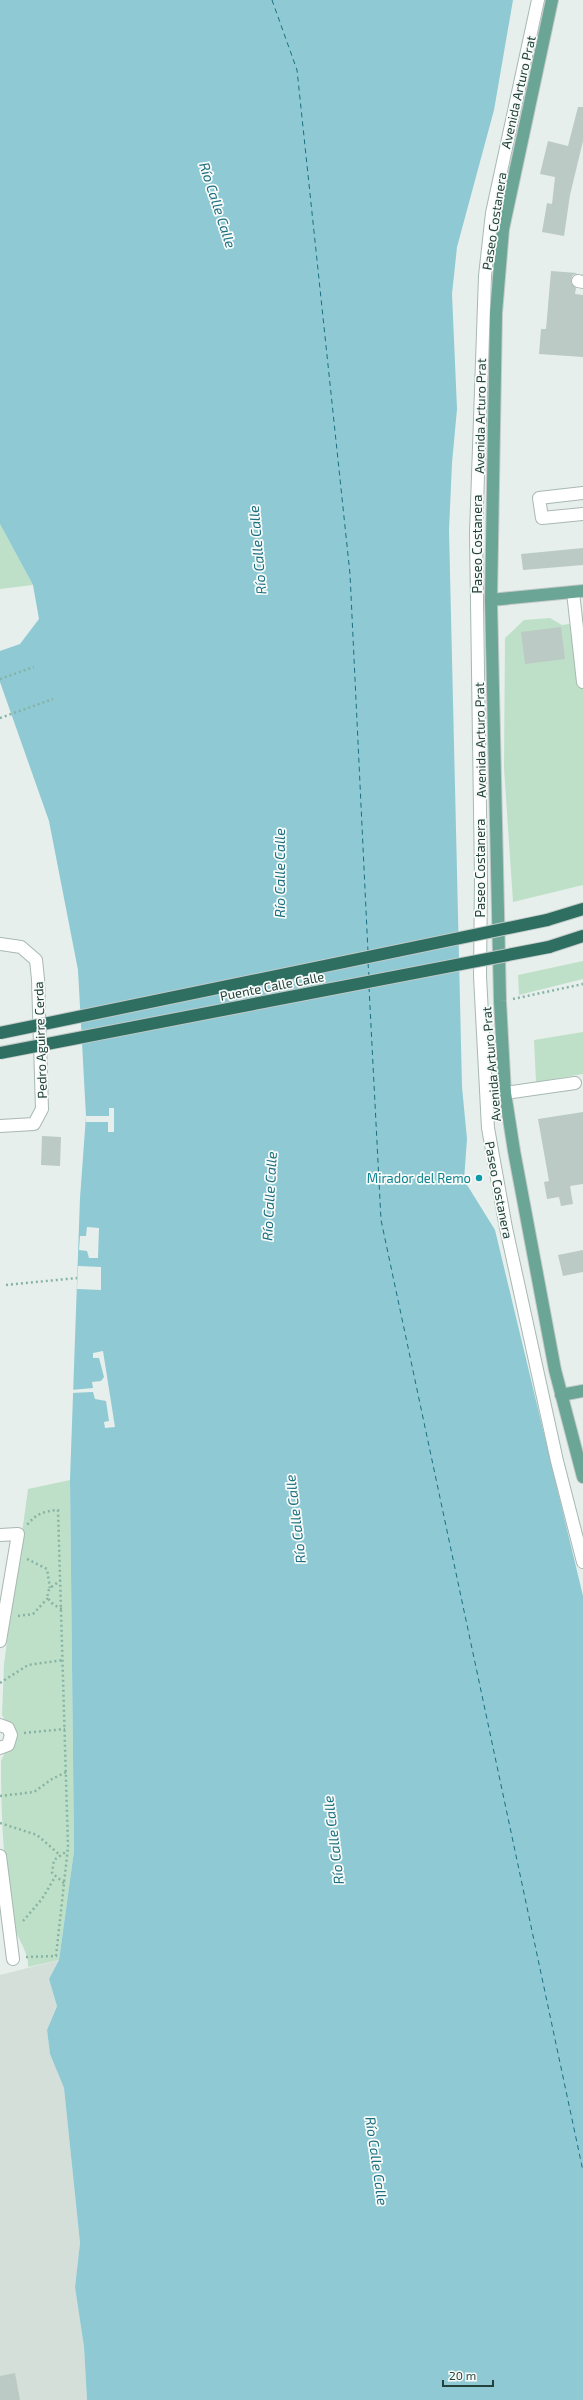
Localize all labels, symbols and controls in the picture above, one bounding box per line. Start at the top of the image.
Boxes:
street label: Avenida Arturo Prat [497,34,539,150]
water label: Río Calle Calle [196,160,240,251]
street label: Paseo Costanera [478,171,510,271]
street label: Avenida Arturo Prat [471,358,489,474]
street label: Paseo Costanera [469,495,485,594]
water label: Río Calle Calle [245,504,269,595]
street label: Avenida Arturo Prat [471,682,489,798]
street label: Paseo Costanera [472,819,488,918]
water label: Río Calle Calle [271,828,288,918]
street label: Puente Calle Calle [219,968,325,1004]
street label: Pedro Aguirre Cerda [30,981,50,1099]
street label: Avenida Arturo Prat [478,1006,504,1122]
street label: Paseo Costanera [482,1140,516,1240]
water label: Río Calle Calle [258,1150,280,1241]
place label: Mirador del Remo [367,1170,471,1186]
marker: Mirador del Remo [474,1173,484,1183]
water label: Río Calle Calle [281,1473,309,1564]
water label: Río Calle Calle [319,1794,347,1885]
water label: Río Calle Calle [362,2116,392,2207]
scale bar [443,2362,493,2388]
text: 20 m [449,2368,476,2382]

